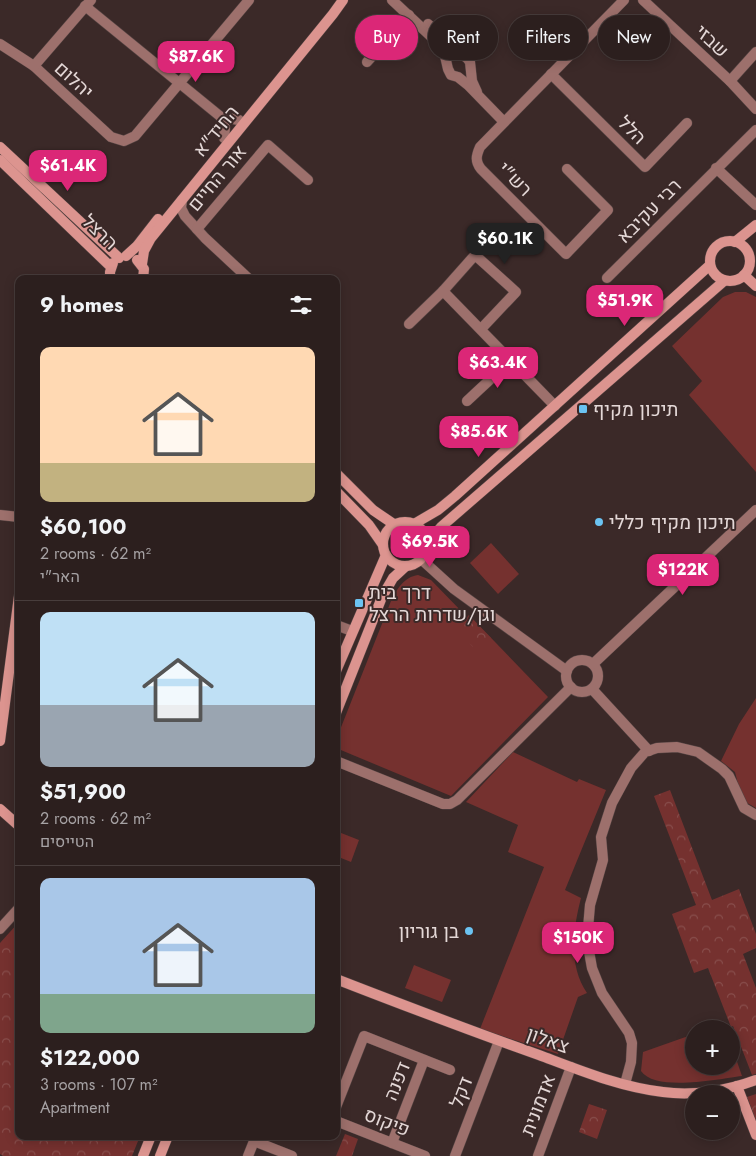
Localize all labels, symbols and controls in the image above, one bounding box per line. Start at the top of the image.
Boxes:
chip: Buy [355,15,418,60]
chip: Rent [428,15,498,60]
chip: Filters [508,15,588,60]
chip: New [598,15,670,60]
street label: שבזי [689,18,735,64]
pin: $87.6K [155,41,237,83]
text: $87.6K [169,45,223,68]
street label: יהלום [48,55,100,105]
street label: החיד"א [187,99,245,163]
street label: הלל [612,110,652,150]
street label: אור החיים [181,139,253,217]
pin: $61.4K [27,150,109,192]
text: $61.4K [40,154,96,177]
street label: רש"י [492,156,538,202]
street label: רבי עקיבא [611,173,687,249]
street label: הרצל [76,208,124,256]
pin: $60.1K [464,222,546,265]
text: $60.1K [477,227,533,250]
pin: $51.9K [584,284,666,327]
text: $51.9K [597,289,653,312]
text: 9 homes [40,290,124,320]
icon: filters [287,291,315,319]
pin: $63.4K [457,346,539,389]
text: $63.4K [469,351,527,374]
icon: home [133,379,223,469]
place label: תיכון מקיף [593,396,678,423]
marker: תיכון מקיף [577,403,589,415]
pin: $85.6K [438,416,520,458]
text: $85.6K [450,420,508,443]
place label: תיכון מקיף כללי [609,509,736,536]
text: $60,100 [40,512,126,542]
marker: תיכון מקיף כללי [593,516,605,528]
pin: $69.5K [389,526,471,568]
text: $69.5K [402,530,458,553]
text: 2 rooms · 62 m² [40,542,151,565]
pin: $122K [648,554,718,596]
text: $122K [658,558,708,581]
text: האר"י [40,565,80,588]
place label: דרך בית וגן/שדרות הרצל [369,579,495,628]
marker: דרך בית וגן/שדרות הרצל [353,597,365,609]
icon: home [133,645,223,735]
text: $51,900 [40,777,126,807]
text: 2 rooms · 62 m² [40,807,151,830]
text: הטייסים [40,830,94,853]
icon: home [133,910,223,1000]
place label: בן גוריון [399,918,459,945]
pin: $150K [543,922,613,964]
marker: בן גוריון [463,925,475,937]
text: $150K [553,926,603,949]
street label: צאלון [523,1020,573,1060]
map controls [685,1020,740,1140]
button: + [685,1020,740,1075]
text: $122,000 [40,1043,140,1073]
street label: דפנה [377,1057,417,1105]
street label: אדמונית [514,1070,562,1140]
street label: דקל [443,1072,479,1112]
text: 3 rooms · 107 m² [40,1073,158,1096]
button: − [685,1085,740,1140]
text: Apartment [40,1096,110,1119]
street label: פיקוס [360,1101,414,1143]

